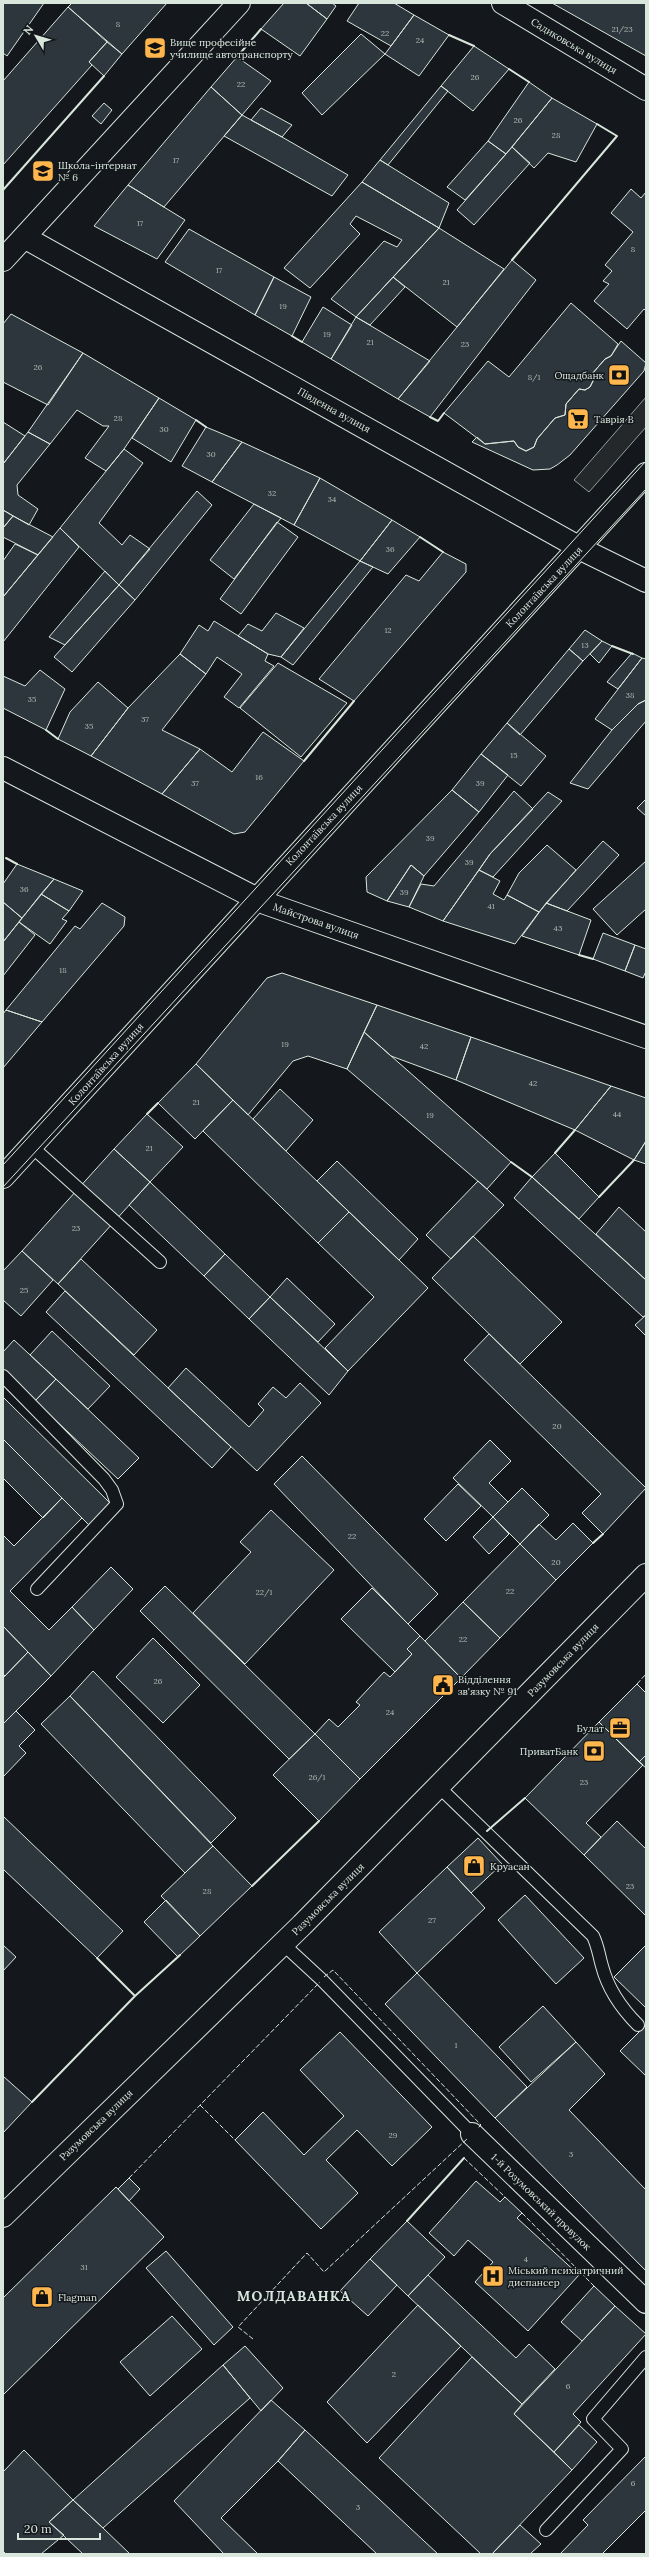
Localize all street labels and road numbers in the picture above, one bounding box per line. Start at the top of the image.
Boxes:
street label: Садиковська вулиця [528,15,620,77]
street label: Південна вулиця [295,385,373,435]
street label: Колонтаївська вулиця [503,544,585,630]
street label: Колонтаївська вулиця [283,782,365,868]
street label: Майстрова вулиця [271,900,361,942]
street label: Колонтаївська вулиця [66,1020,146,1108]
street label: Разумовська вулиця [525,1620,601,1700]
street label: Разумовська вулиця [289,1860,367,1938]
street label: Разумовська вулиця [56,2087,136,2163]
street label: 1-й Розумовський провулок [488,2151,594,2254]

